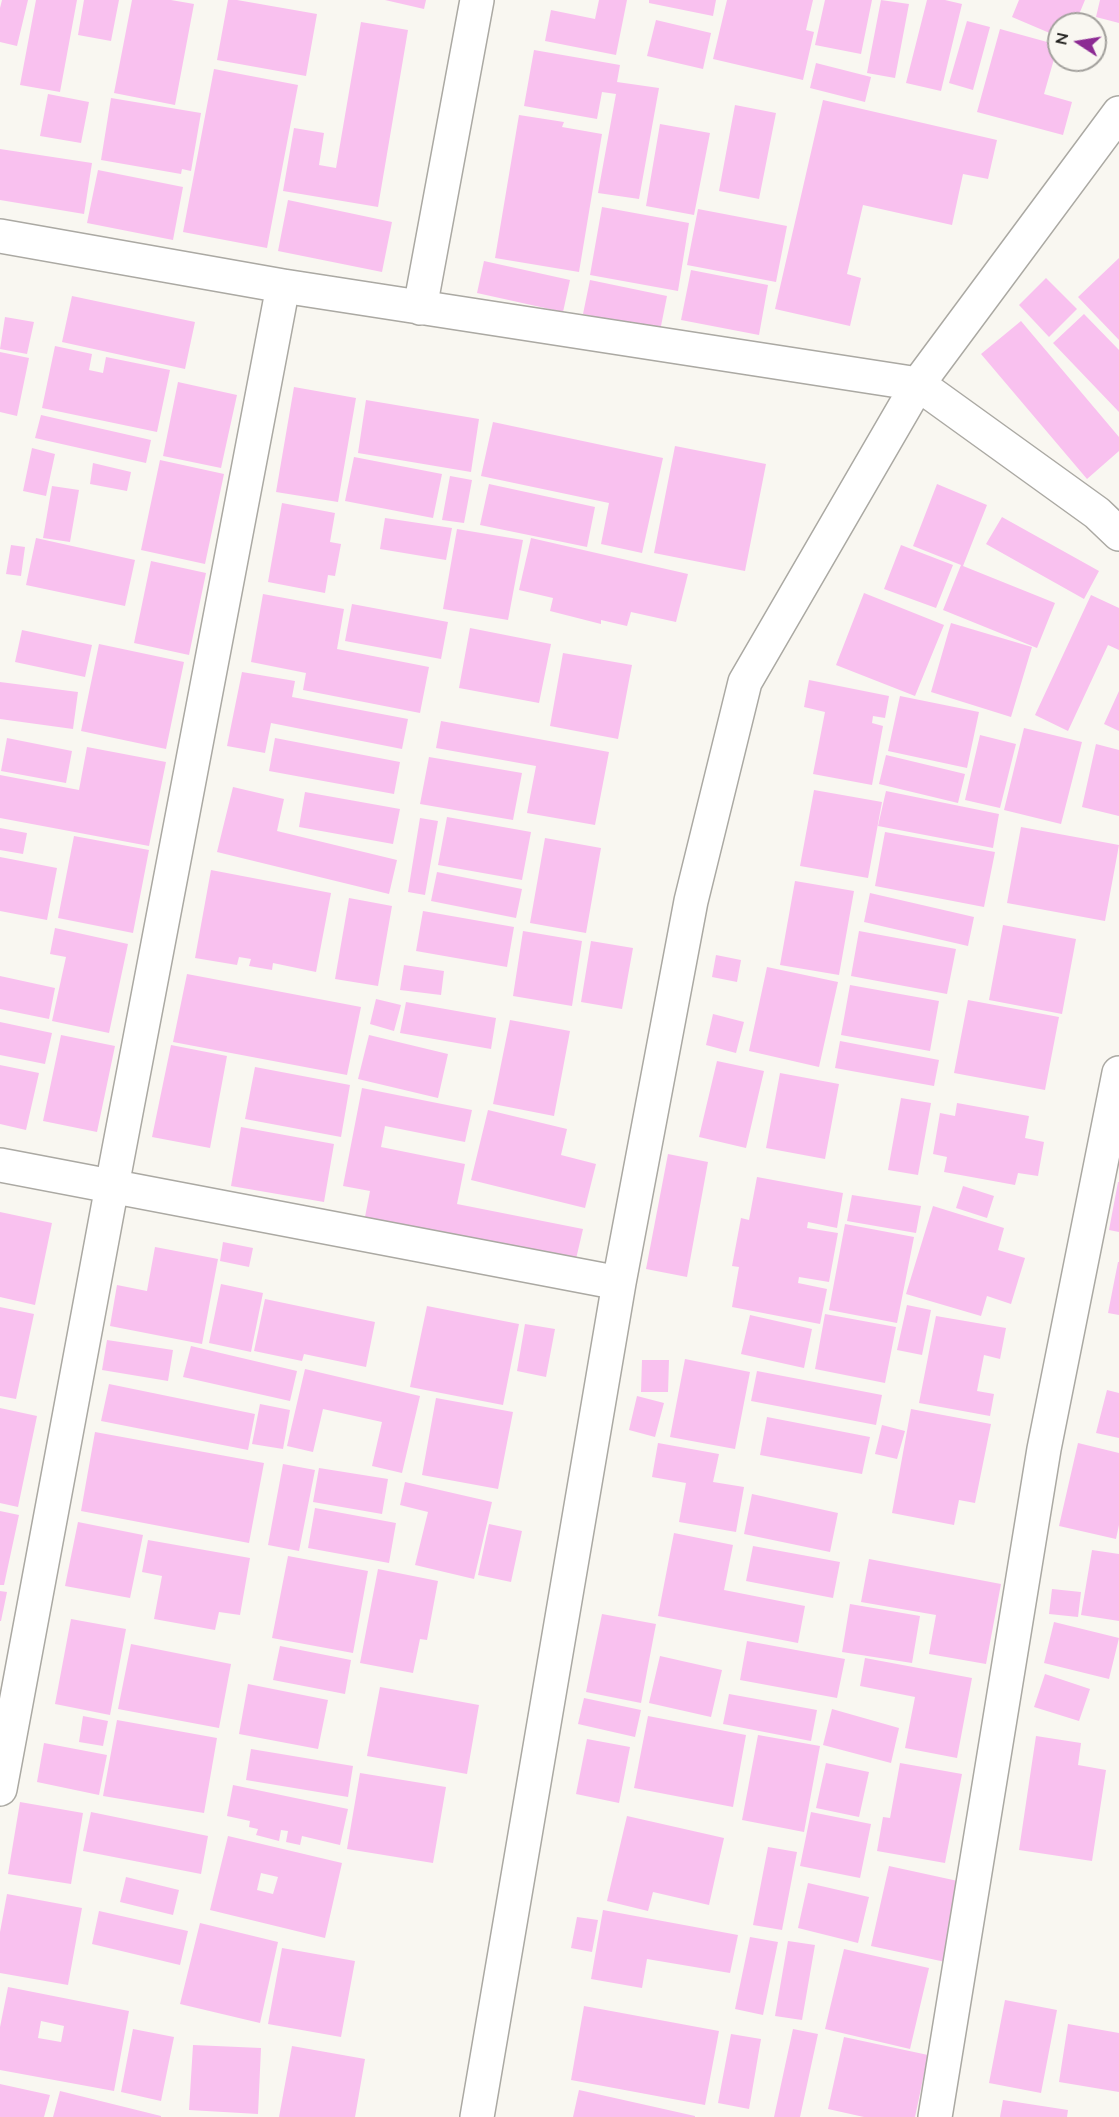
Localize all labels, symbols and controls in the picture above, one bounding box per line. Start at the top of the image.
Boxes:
north arrow [1047,12,1107,72]
text: N [1050,31,1072,47]

